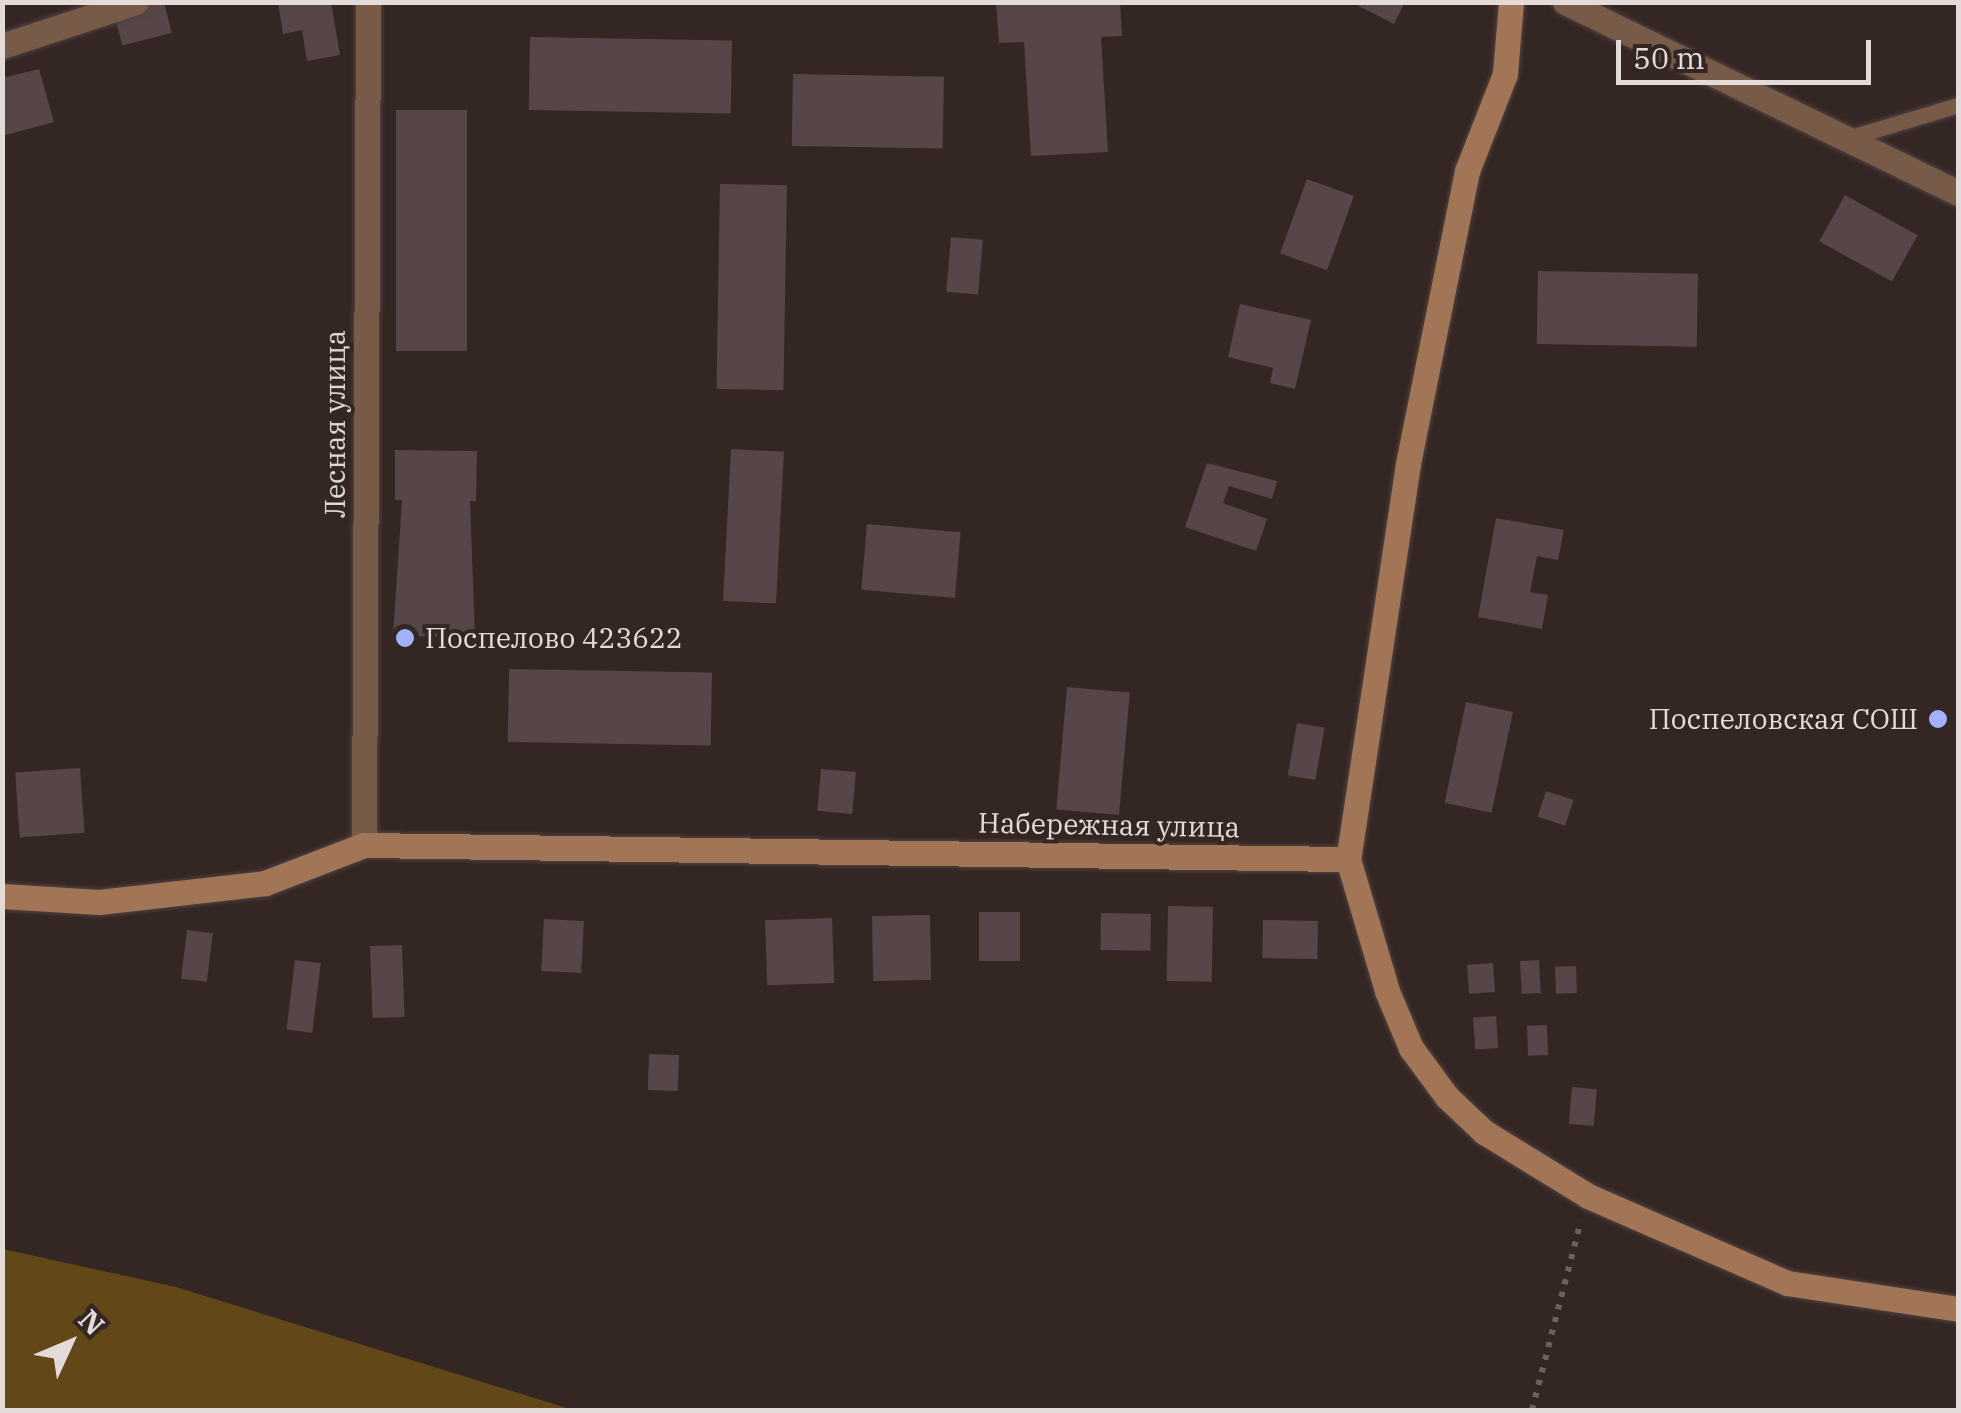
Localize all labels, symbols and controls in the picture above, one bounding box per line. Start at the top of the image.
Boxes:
scale bar [1621,20,1876,82]
text: 50 m [1633,38,1705,77]
street label: Лесная улица [318,330,352,518]
place label: Поспелово 423622 [425,621,683,655]
marker: Поспелово 423622 [394,627,416,649]
place label: Поспеловская СОШ [1649,702,1918,736]
marker: Поспеловская СОШ [1927,708,1949,730]
street label: Набережная улица [978,806,1240,844]
north arrow [20,1293,120,1393]
text: N [71,1301,113,1343]

